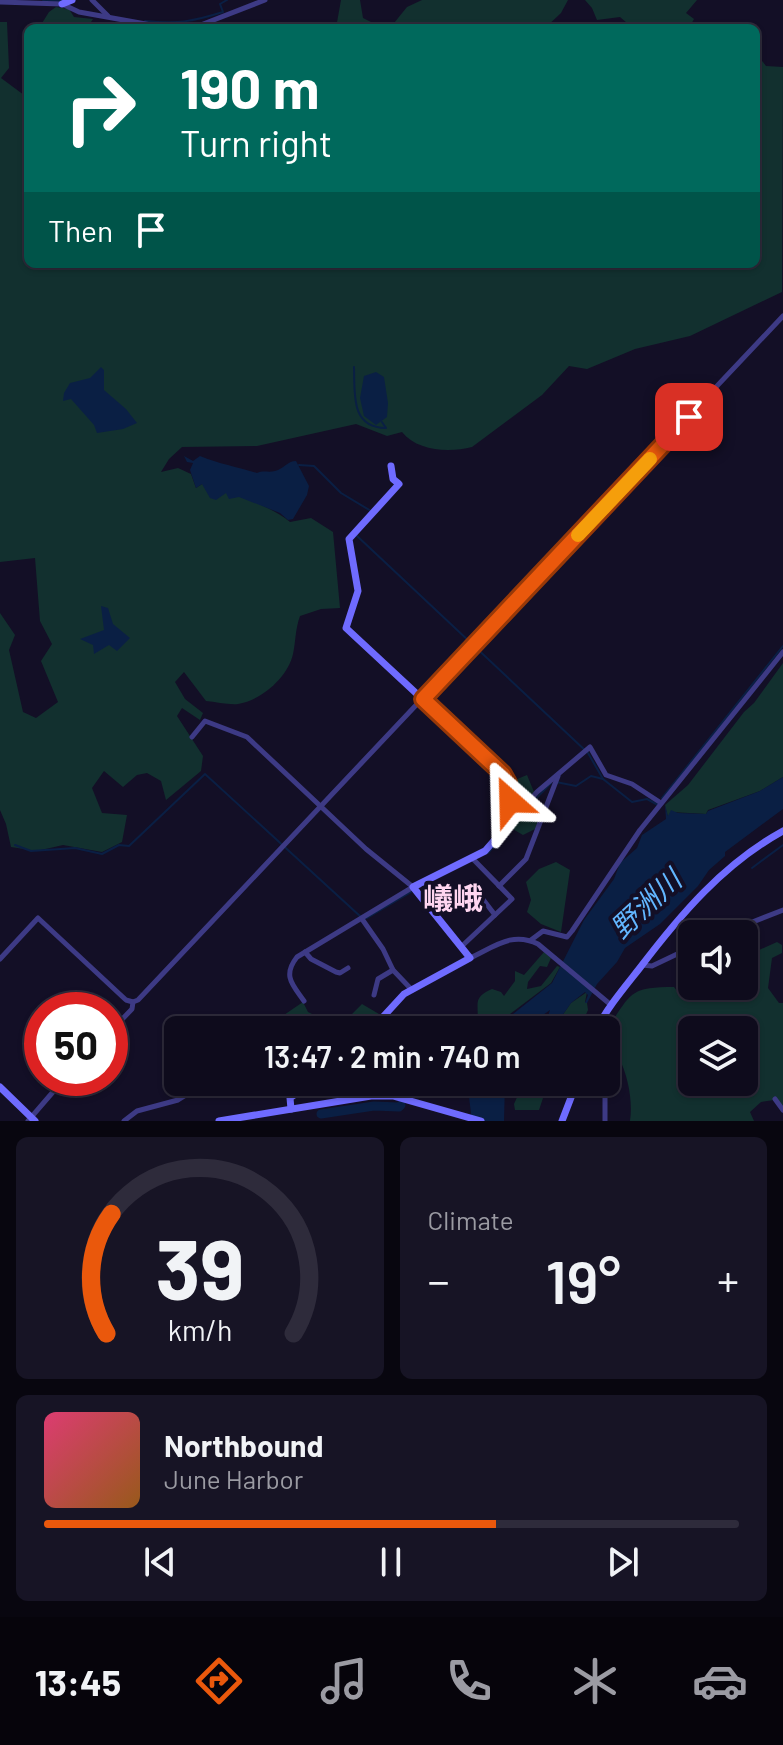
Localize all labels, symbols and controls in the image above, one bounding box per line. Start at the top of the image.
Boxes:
text: 190 m [180,53,319,120]
icon: right [48,56,152,160]
text: Turn right [180,121,332,164]
icon: arrive [129,208,173,252]
text: Then [48,212,113,248]
pin [655,383,723,451]
icon: arrive [667,395,711,439]
position arrow [468,759,552,843]
water label: 野洲川 [603,860,690,944]
district label: 嶬峨 [423,879,483,915]
map controls [678,920,758,1096]
button: sound [678,920,758,1000]
speed limit sign: 50 [24,992,128,1096]
button: layers [678,1016,758,1096]
text: 13:47 · 2 min · 740 m [264,1038,520,1074]
text: Climate [428,1204,514,1235]
text: 39 [155,1217,244,1317]
text: 19° [546,1244,621,1316]
text: − [428,1253,450,1306]
text: + [717,1253,739,1306]
text: km/h [167,1312,232,1347]
text: Northbound [164,1427,323,1463]
text: June Harbor [164,1463,303,1494]
icon: previous [138,1540,182,1584]
icon: pause [369,1540,413,1584]
icon: next [601,1540,645,1584]
icon: directions [191,1653,247,1709]
icon: music [316,1653,372,1709]
icon: phone [441,1653,497,1709]
icon: climate [567,1653,623,1709]
icon: car [692,1653,748,1709]
text: 13:45 [35,1660,121,1703]

